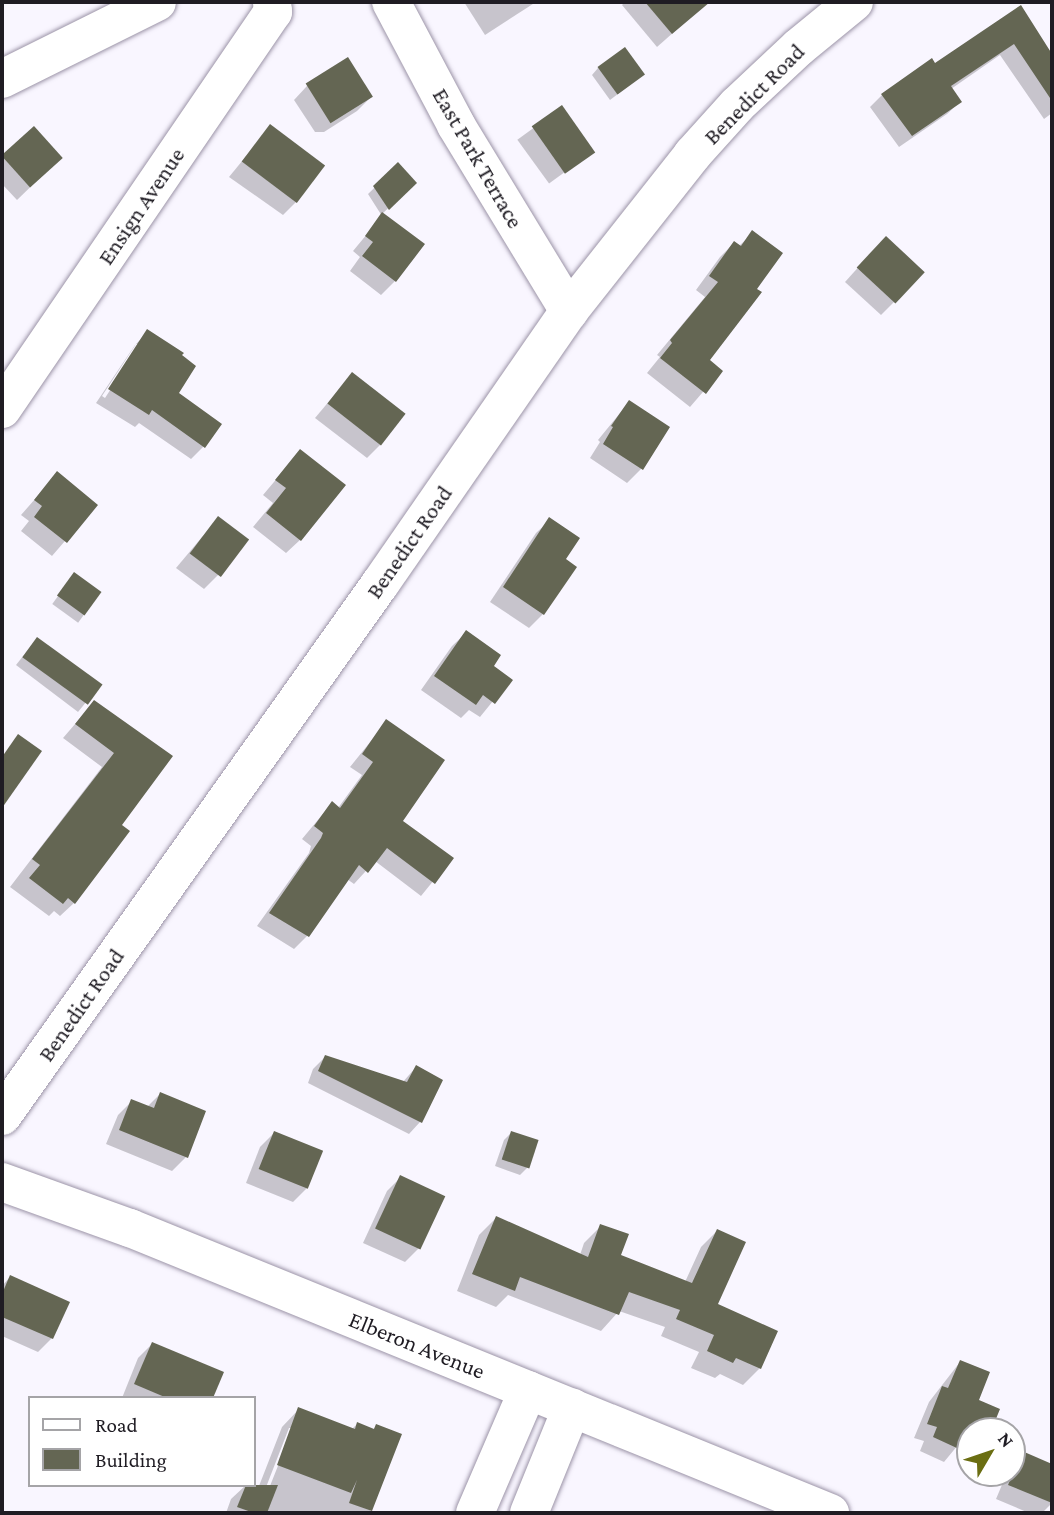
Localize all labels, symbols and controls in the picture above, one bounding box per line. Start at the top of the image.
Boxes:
street label: Benedict Road [698,38,810,150]
street label: East Park Terrace [427,83,529,233]
street label: Ensign Avenue [92,142,190,270]
street label: Benedict Road [360,480,458,604]
street label: Benedict Road [32,943,130,1067]
street label: Elberon Avenue [345,1305,489,1385]
legend [28,1396,256,1487]
text: Road [95,1413,138,1437]
north arrow [956,1417,1026,1487]
text: N [994,1428,1018,1451]
text: Building [95,1448,167,1472]

